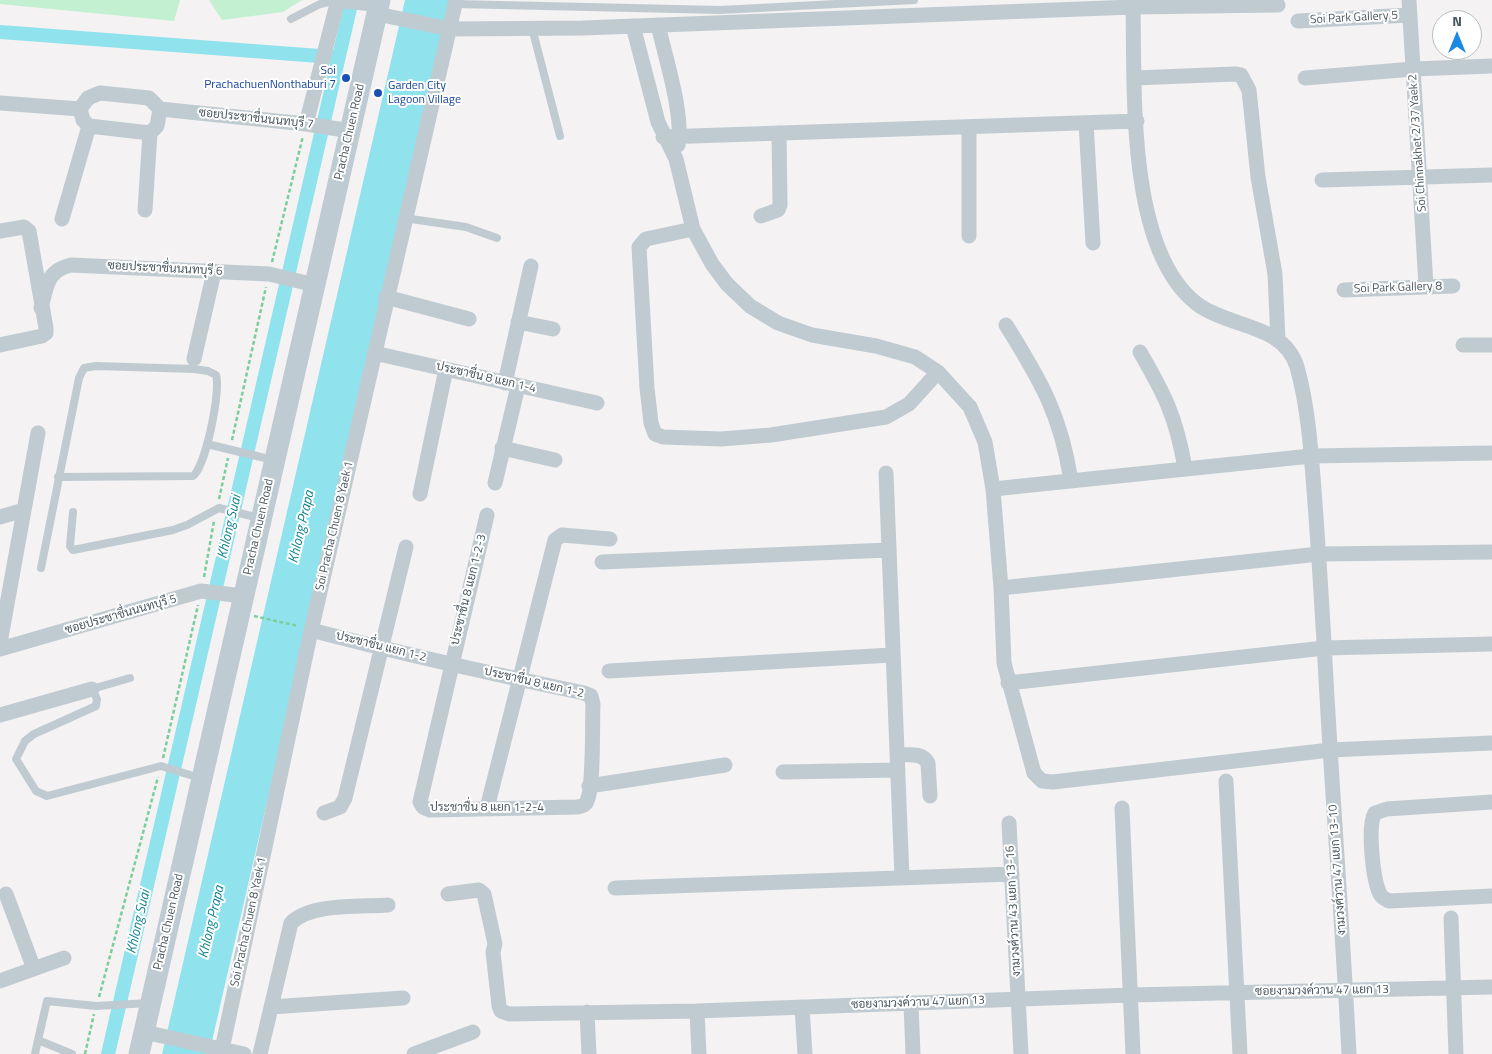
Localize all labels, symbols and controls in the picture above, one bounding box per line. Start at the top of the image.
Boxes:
street label: Soi Park Gallery 5 [1310,9,1398,27]
north arrow [1432,10,1482,60]
text: N [1452,10,1462,31]
place label: Soi PrachachuenNonthaburi 7 [204,64,336,92]
marker: Soi PrachachuenNonthaburi 7 [340,72,352,84]
street label: Soi Chinnakhet 2/37 Yaek 2 [1406,74,1430,212]
place label: Garden City Lagoon Village [388,79,461,107]
street label: Pracha Chuen Road [332,83,368,181]
marker: Garden City Lagoon Village [372,87,384,99]
street label: ซอยประชาชื่นนนทบุรี 7 [198,106,314,132]
street label: ซอยประชาชื่นนนทบุรี 6 [107,259,223,279]
street label: Soi Park Gallery 8 [1354,279,1442,297]
street label: ประชาชื่น 8 แยก 1-4 [435,359,537,397]
street label: Soi Pracha Chuen 8 Yaek 1 [313,460,357,592]
street label: Pracha Chuen Road [241,478,277,576]
water label: Khlong Prapa [286,489,318,565]
water label: Khlong Suai [215,494,245,560]
street label: ประชาชื่น 8 แยก 1-2-3 [448,533,490,647]
street label: ซอยประชาชื่นนนทบุรี 5 [64,592,178,638]
street label: ประชาชื่น แยก 1-2 [334,629,428,665]
street label: ประชาชื่น 8 แยก 1-2 [483,664,585,702]
street label: ประชาชื่น 8 แยก 1-2-4 [430,801,544,815]
street label: งามวงศ์วาน 47 แยก 13-10 [1326,804,1350,936]
street label: งามวงศ์วาน 43 แยก 13-16 [1003,845,1025,977]
street label: Soi Pracha Chuen 8 Yaek 1 [228,856,270,988]
street label: Pracha Chuen Road [151,873,187,971]
water label: Khlong Prapa [196,884,228,960]
water label: Khlong Suai [124,889,154,955]
street label: ซอยงามวงค์วาน 47 แยก 13 [1255,983,1389,999]
street label: ซอยงามวงค์วาน 47 แยก 13 [851,993,985,1013]

